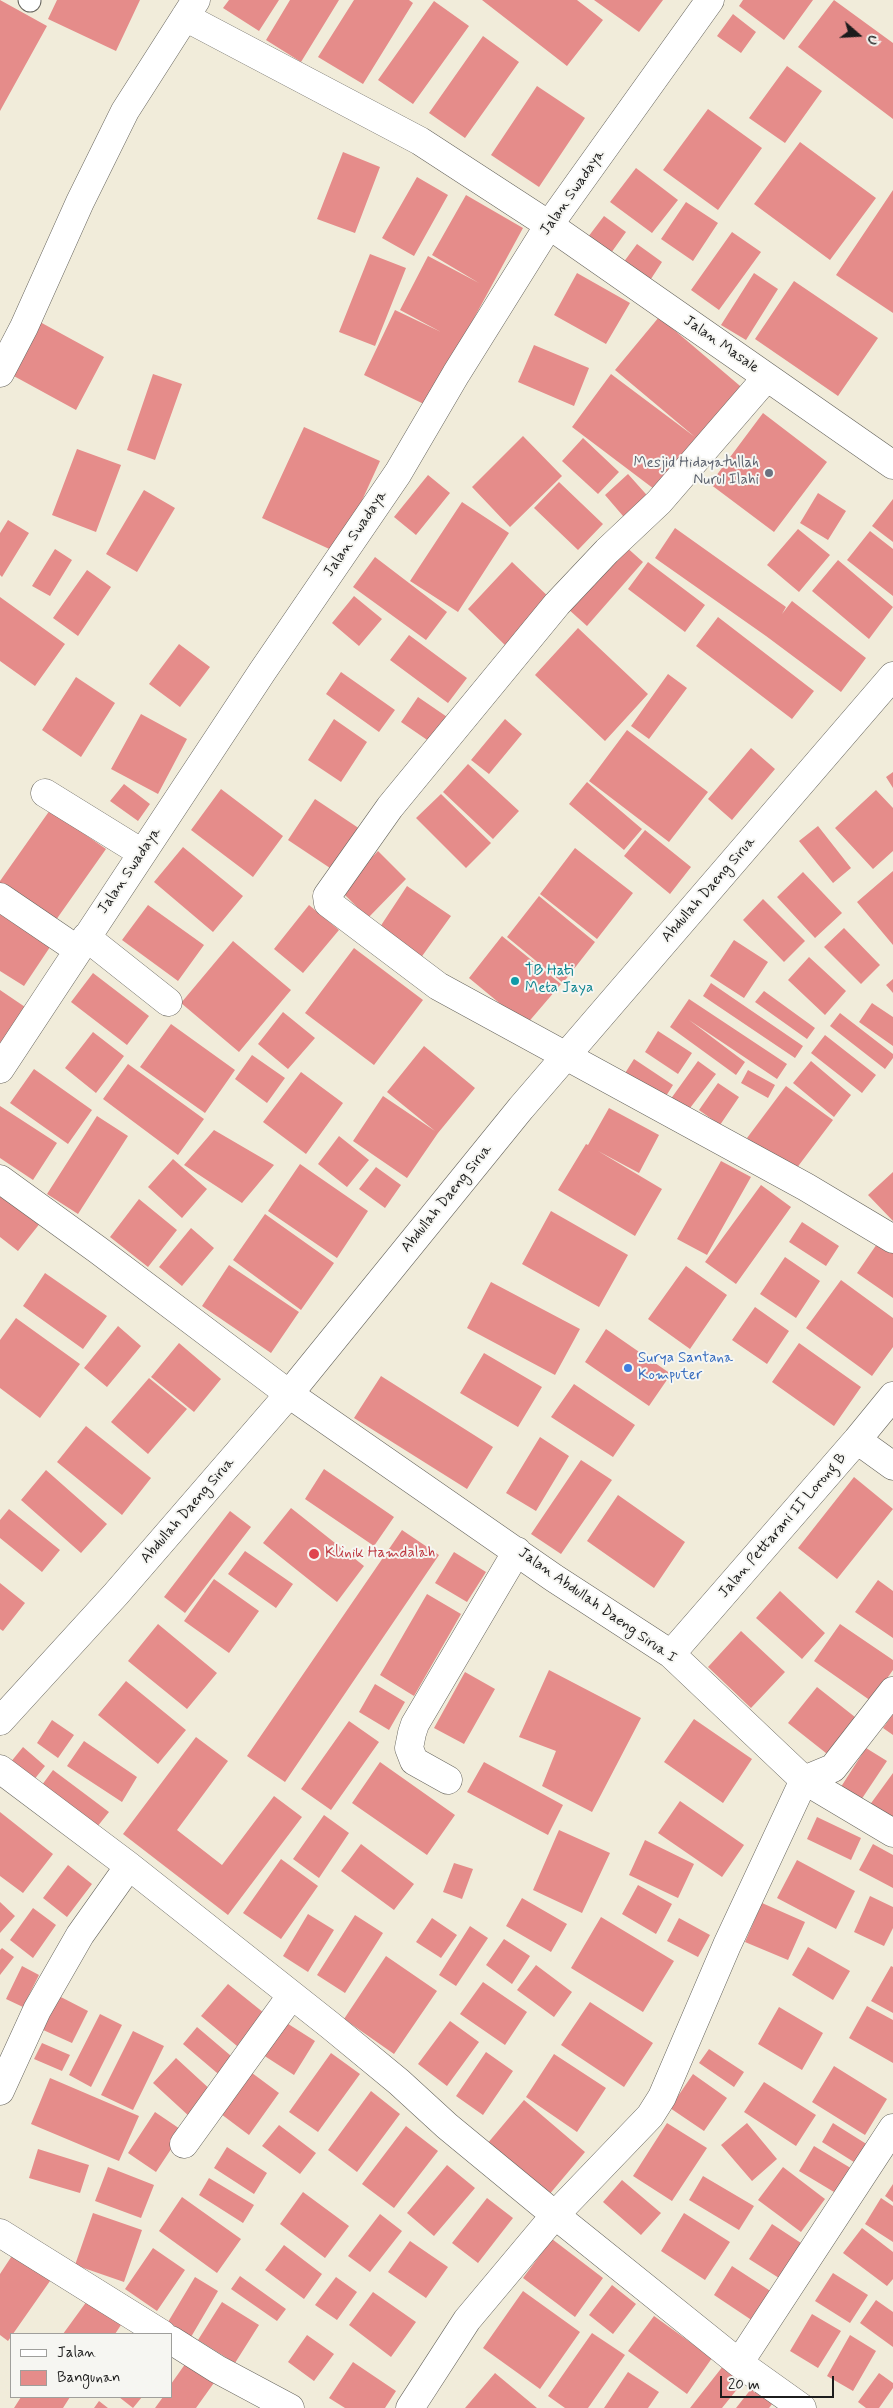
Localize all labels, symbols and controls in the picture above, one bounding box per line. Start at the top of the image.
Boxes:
north arrow [833,10,883,60]
text: U [862,33,882,47]
street label: Jalan Swadaya [537,147,609,239]
street label: Jalan Masale [680,312,762,378]
place label: Mesjid Hidayatullah Nurul Ilahi [633,455,759,490]
marker: Mesjid Hidayatullah Nurul Ilahi [763,467,775,479]
street label: Jalan Swadaya [321,487,391,581]
street label: Jalan Swadaya [95,824,165,918]
street label: Abdullah Daeng Sirua [658,834,760,946]
place label: TB Hati Meta Jaya [525,963,593,998]
marker: TB Hati Meta Jaya [509,975,521,987]
street label: Abdullah Daeng Sirua [398,1141,496,1257]
place label: Surya Santana Komputer [638,1350,733,1385]
marker: Surya Santana Komputer [622,1362,634,1374]
street label: Jalan Pettarani II Lorong B [715,1450,851,1602]
street label: Abdullah Daeng Sirua [137,1455,239,1567]
street label: Jalan Abdullah Daeng Sirua I [514,1544,680,1668]
place label: Klinik Hamdalah [325,1545,435,1563]
marker: Klinik Hamdalah [307,1547,321,1561]
legend [10,2333,172,2398]
text: Jalan [57,2343,96,2363]
scale bar [723,2366,837,2398]
text: Bangunan [57,2368,120,2388]
text: 20 m [728,2375,760,2395]

